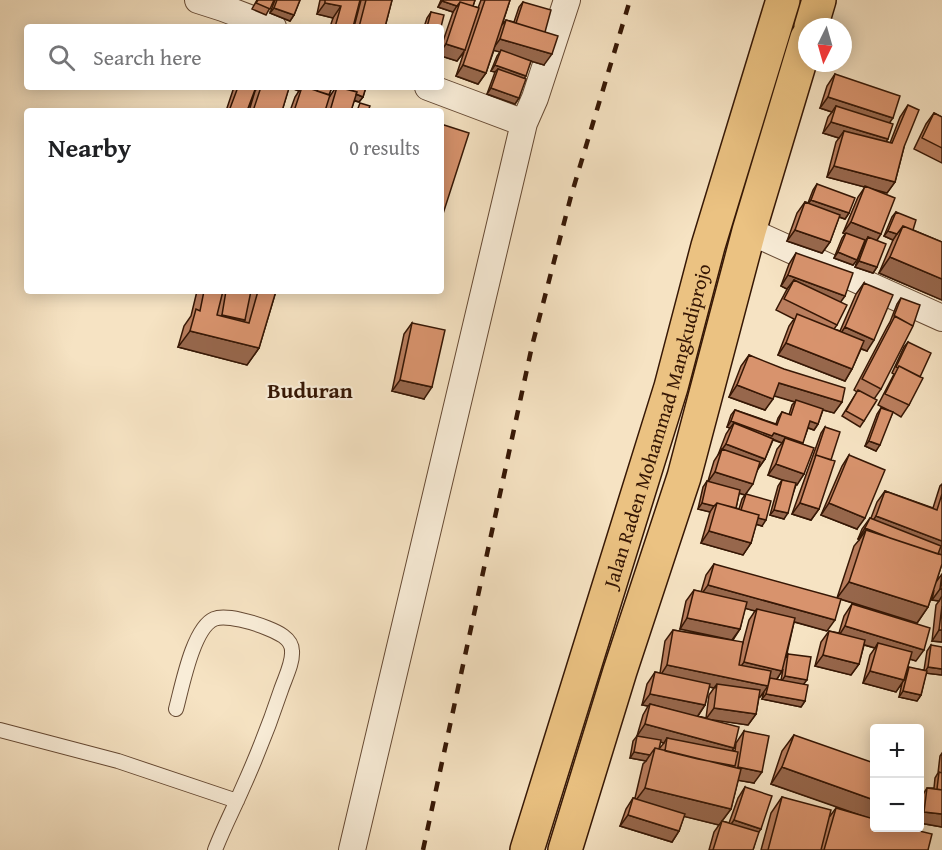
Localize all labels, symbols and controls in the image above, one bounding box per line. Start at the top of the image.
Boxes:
north arrow [798,18,852,72]
search box [24,24,444,90]
icon: search [45,41,78,74]
text: Search here [93,41,202,73]
text: Nearby [48,128,131,167]
text: 0 results [349,133,420,162]
street label: Jalan Raden Mohammad Mangkudiprojo [594,260,717,594]
district label: Buduran [267,374,353,406]
map controls [870,724,924,832]
button: + [870,724,924,778]
button: − [870,778,924,832]

